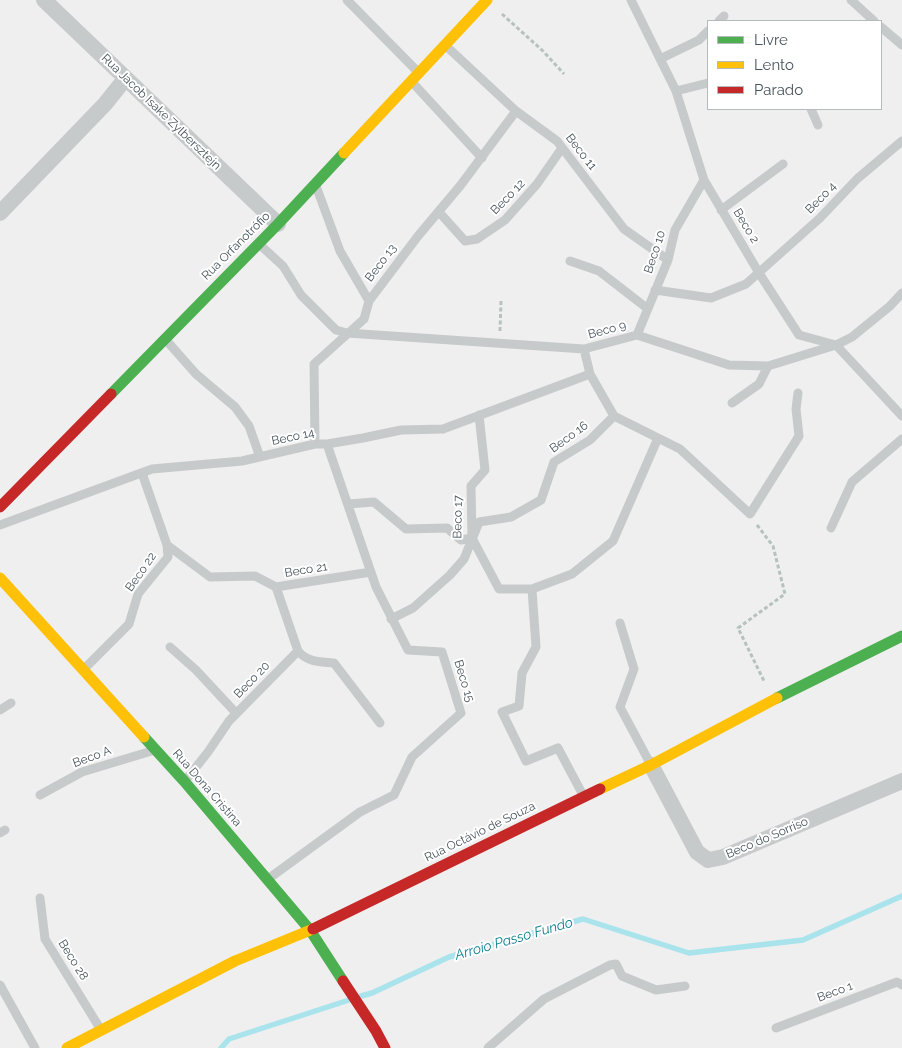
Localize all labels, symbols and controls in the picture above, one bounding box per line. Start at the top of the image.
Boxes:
legend [707,20,882,110]
text: Livre [754,31,788,49]
street label: Rua Jacob Isake Zylbersztejn [98,51,224,173]
text: Lento [754,56,794,74]
text: Parado [754,81,803,99]
street label: Beco 11 [562,131,600,173]
street label: Beco 12 [488,176,528,218]
street label: Beco 4 [803,179,839,217]
street label: Beco 2 [730,206,762,246]
street label: Rua Orfanotrófio [199,209,273,283]
street label: Beco 10 [641,229,669,275]
street label: Beco 13 [362,241,400,285]
street label: Beco 9 [586,318,628,342]
street label: Beco 16 [547,418,591,456]
street label: Beco 14 [270,425,316,449]
street label: Beco 17 [450,495,466,539]
street label: Beco 22 [122,550,160,594]
street label: Beco 21 [284,560,328,580]
street label: Beco 15 [451,658,477,704]
street label: Beco 20 [231,659,273,701]
street label: Beco A [71,743,113,771]
street label: Rua Dona Cristina [169,746,245,830]
street label: Rua Octávio de Souza [422,799,538,865]
street label: Beco do Sorriso [724,814,810,862]
water label: Arroio Passo Fundo [453,914,575,964]
street label: Beco 28 [55,937,91,983]
street label: Beco 1 [815,979,855,1005]

